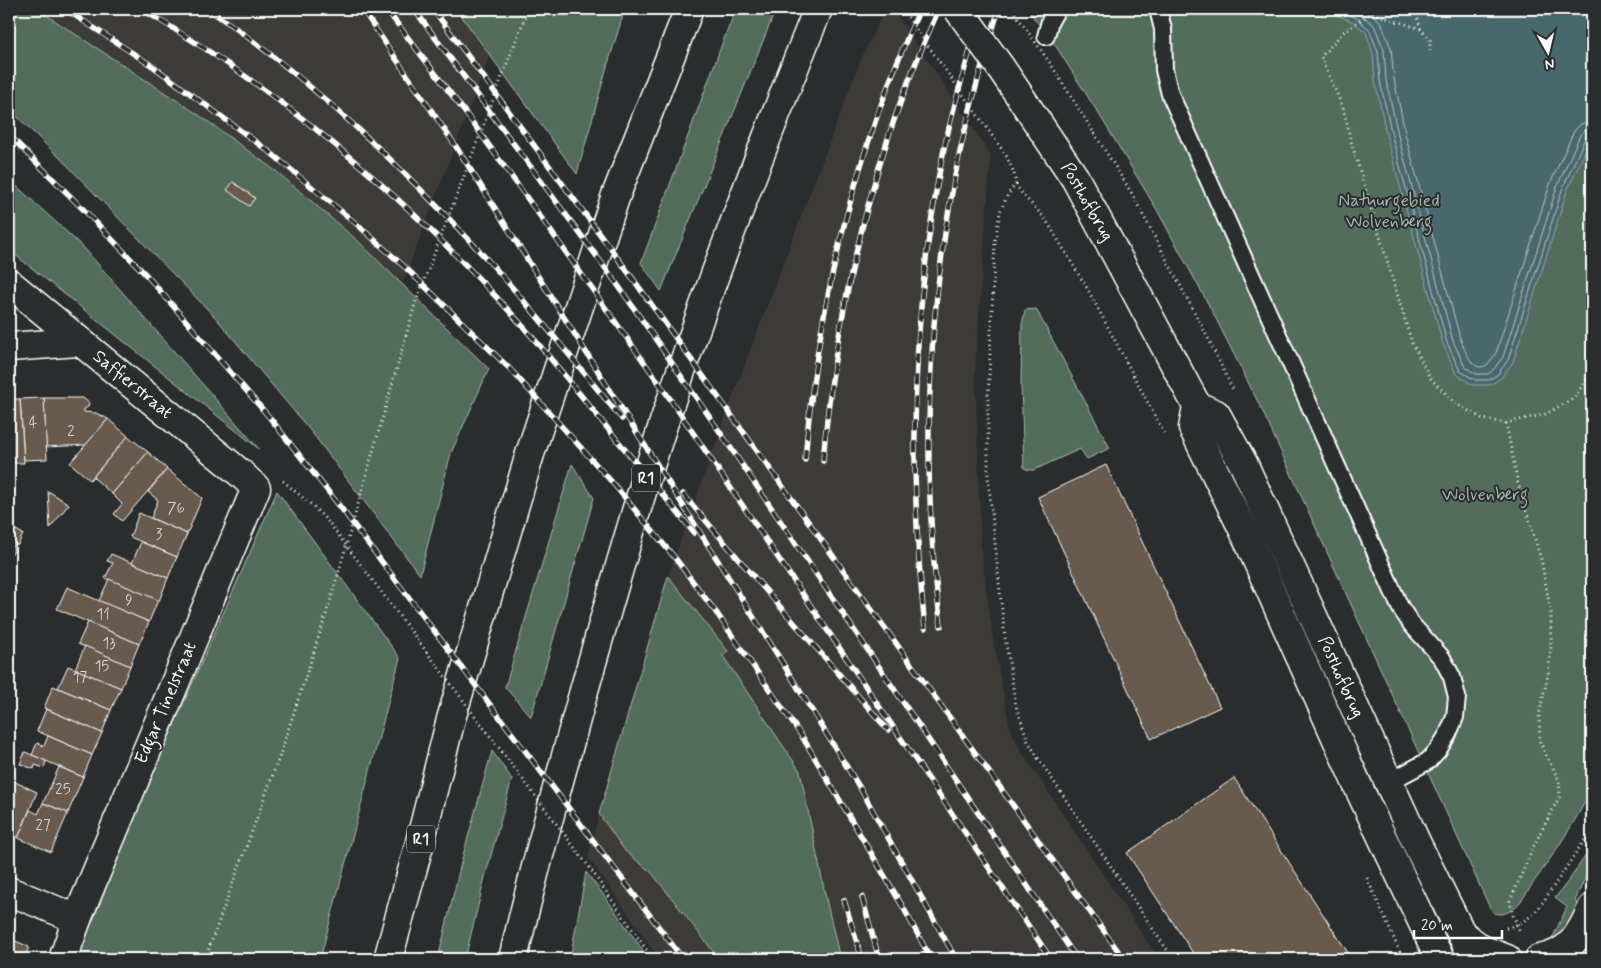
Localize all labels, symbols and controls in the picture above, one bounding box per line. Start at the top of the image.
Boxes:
north arrow [1524,28,1574,78]
text: N [1544,54,1556,73]
street label: Posthofbrug [1055,158,1119,246]
park label: Natuurgebied Wolvenberg [1338,189,1440,236]
street label: Saffierstraat [88,345,178,425]
house number: 4 [29,413,38,433]
house number: 2 [67,422,75,442]
road number: R1 [632,464,660,492]
park label: Wolvenberg [1442,483,1528,509]
house number: 76 [167,499,185,519]
house number: 3 [156,525,163,545]
house number: 9 [125,591,133,611]
house number: 11 [96,605,110,625]
street label: Posthofbrug [1312,632,1370,722]
house number: 13 [102,634,116,654]
street label: Edgar Tinelstraat [129,638,204,769]
house number: 15 [95,657,109,677]
house number: 17 [73,668,88,688]
house number: 25 [55,780,71,800]
house number: 27 [36,816,51,836]
road number: R1 [407,826,435,852]
scale bar [1414,908,1501,940]
text: 20 m [1421,916,1453,936]

